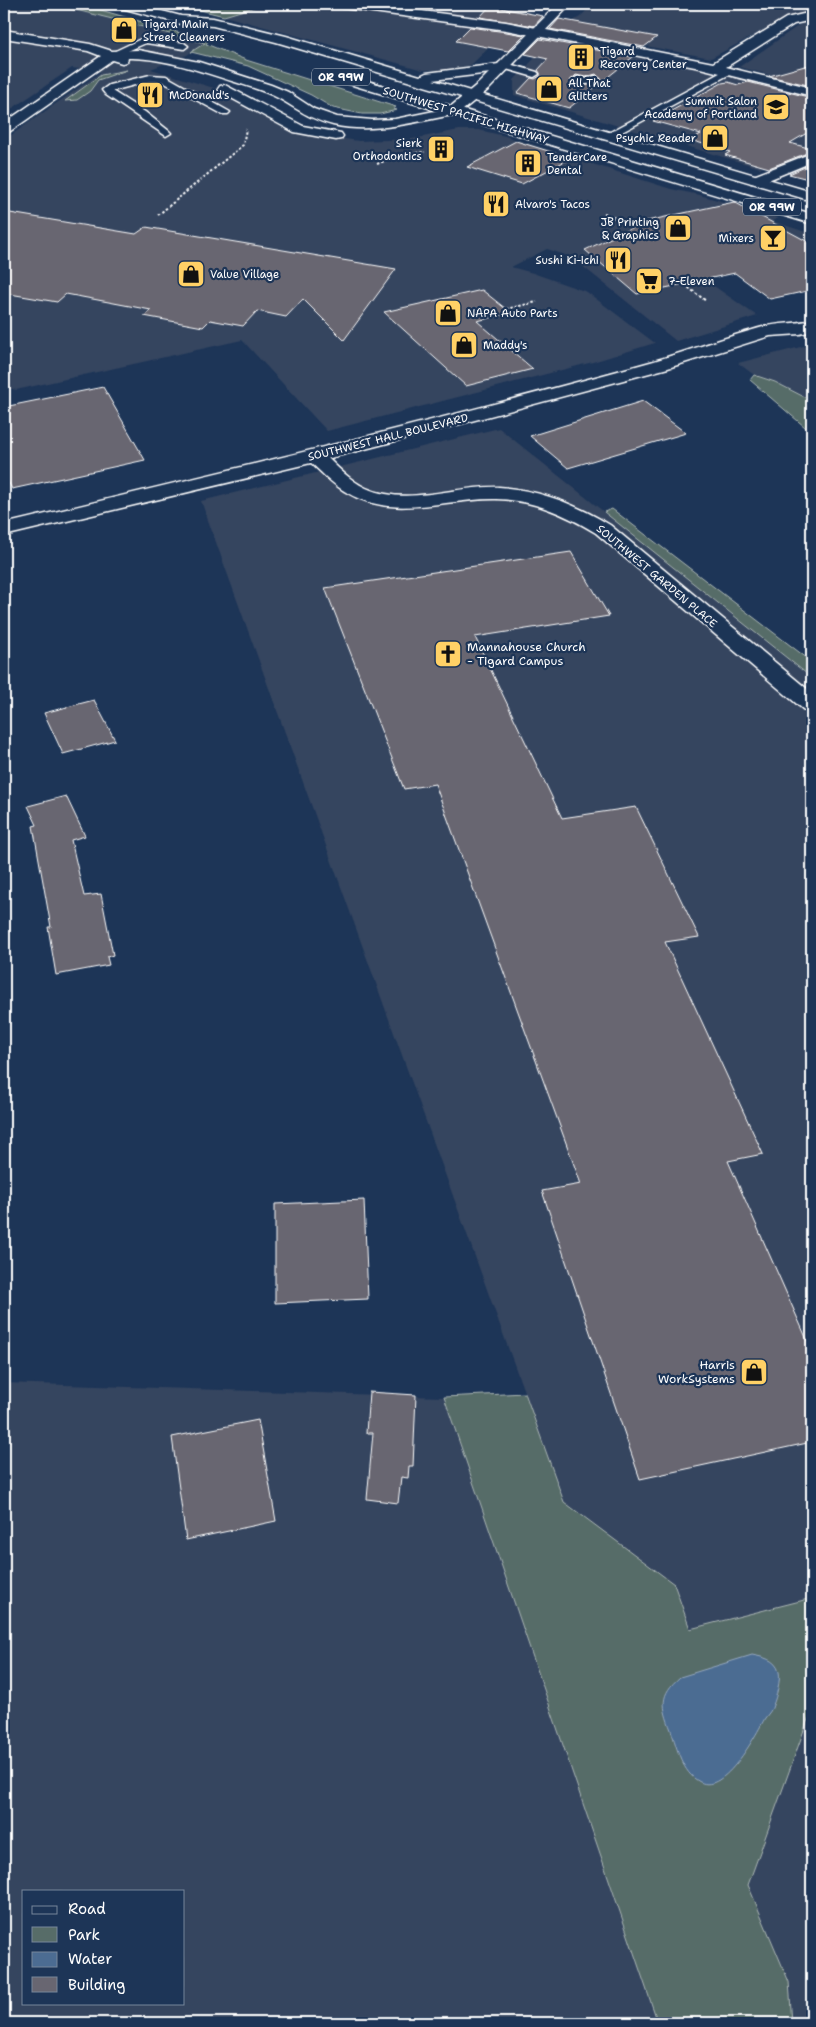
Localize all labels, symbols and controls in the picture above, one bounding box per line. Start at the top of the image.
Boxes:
shop icon: Tigard Main Street Cleaners [109,15,139,45]
place label: Tigard Main Street Cleaners [143,17,225,45]
building icon: Tigard Recovery Center [566,42,596,72]
place label: Tigard Recovery Center [600,44,687,72]
road number: OR 99W [312,68,370,86]
shop icon: All That Glitters [534,74,564,104]
place label: All That Glitters [568,76,611,104]
restaurant icon: McDonald's [135,80,165,110]
street label: SOUTHWEST PACIFIC HIGHWAY [381,83,551,148]
place label: McDonald's [169,88,229,103]
school or university icon: Summit Salon Academy of Portland [761,92,791,122]
place label: Summit Salon Academy of Portland [644,94,757,122]
shop icon: Psychic Reader [700,123,730,153]
place label: Psychic Reader [616,131,696,146]
building icon: Sierk Orthodontics [426,134,456,164]
place label: Sierk Orthodontics [353,136,422,164]
building icon: TenderCare Dental [513,148,543,178]
place label: TenderCare Dental [547,150,607,178]
restaurant icon: Alvaro's Tacos [481,189,511,219]
place label: Alvaro's Tacos [515,197,590,212]
road number: OR 99W [743,198,801,216]
shop icon: JB Printing & Graphics [663,213,693,243]
place label: JB Printing & Graphics [601,215,659,243]
bar icon: Mixers [758,223,788,253]
place label: Mixers [719,231,754,246]
restaurant icon: Sushi Ki-ichi [603,245,633,275]
place label: Sushi Ki-ichi [536,253,599,268]
shop icon: Value Village [176,259,206,289]
supermarket icon: 7-Eleven [634,266,664,296]
place label: Value Village [210,267,279,282]
place label: 7-Eleven [668,274,715,289]
shop icon: NAPA Auto Parts [433,298,463,328]
place label: NAPA Auto Parts [467,306,558,321]
shop icon: Maddy's [449,330,479,360]
place label: Maddy's [483,338,528,353]
street label: SOUTHWEST HALL BOULEVARD [306,410,470,465]
street label: SOUTHWEST GARDEN PLACE [593,521,720,631]
church icon: Mannahouse Church - Tigard Campus [433,639,463,669]
place label: Mannahouse Church - Tigard Campus [467,639,586,669]
place label: Harris WorkSystems [658,1357,735,1387]
shop icon: Harris WorkSystems [739,1357,769,1387]
legend [22,1890,185,2004]
text: Road [68,1899,106,1919]
text: Park [68,1925,100,1945]
text: Water [68,1949,112,1969]
text: Building [68,1975,125,1995]

